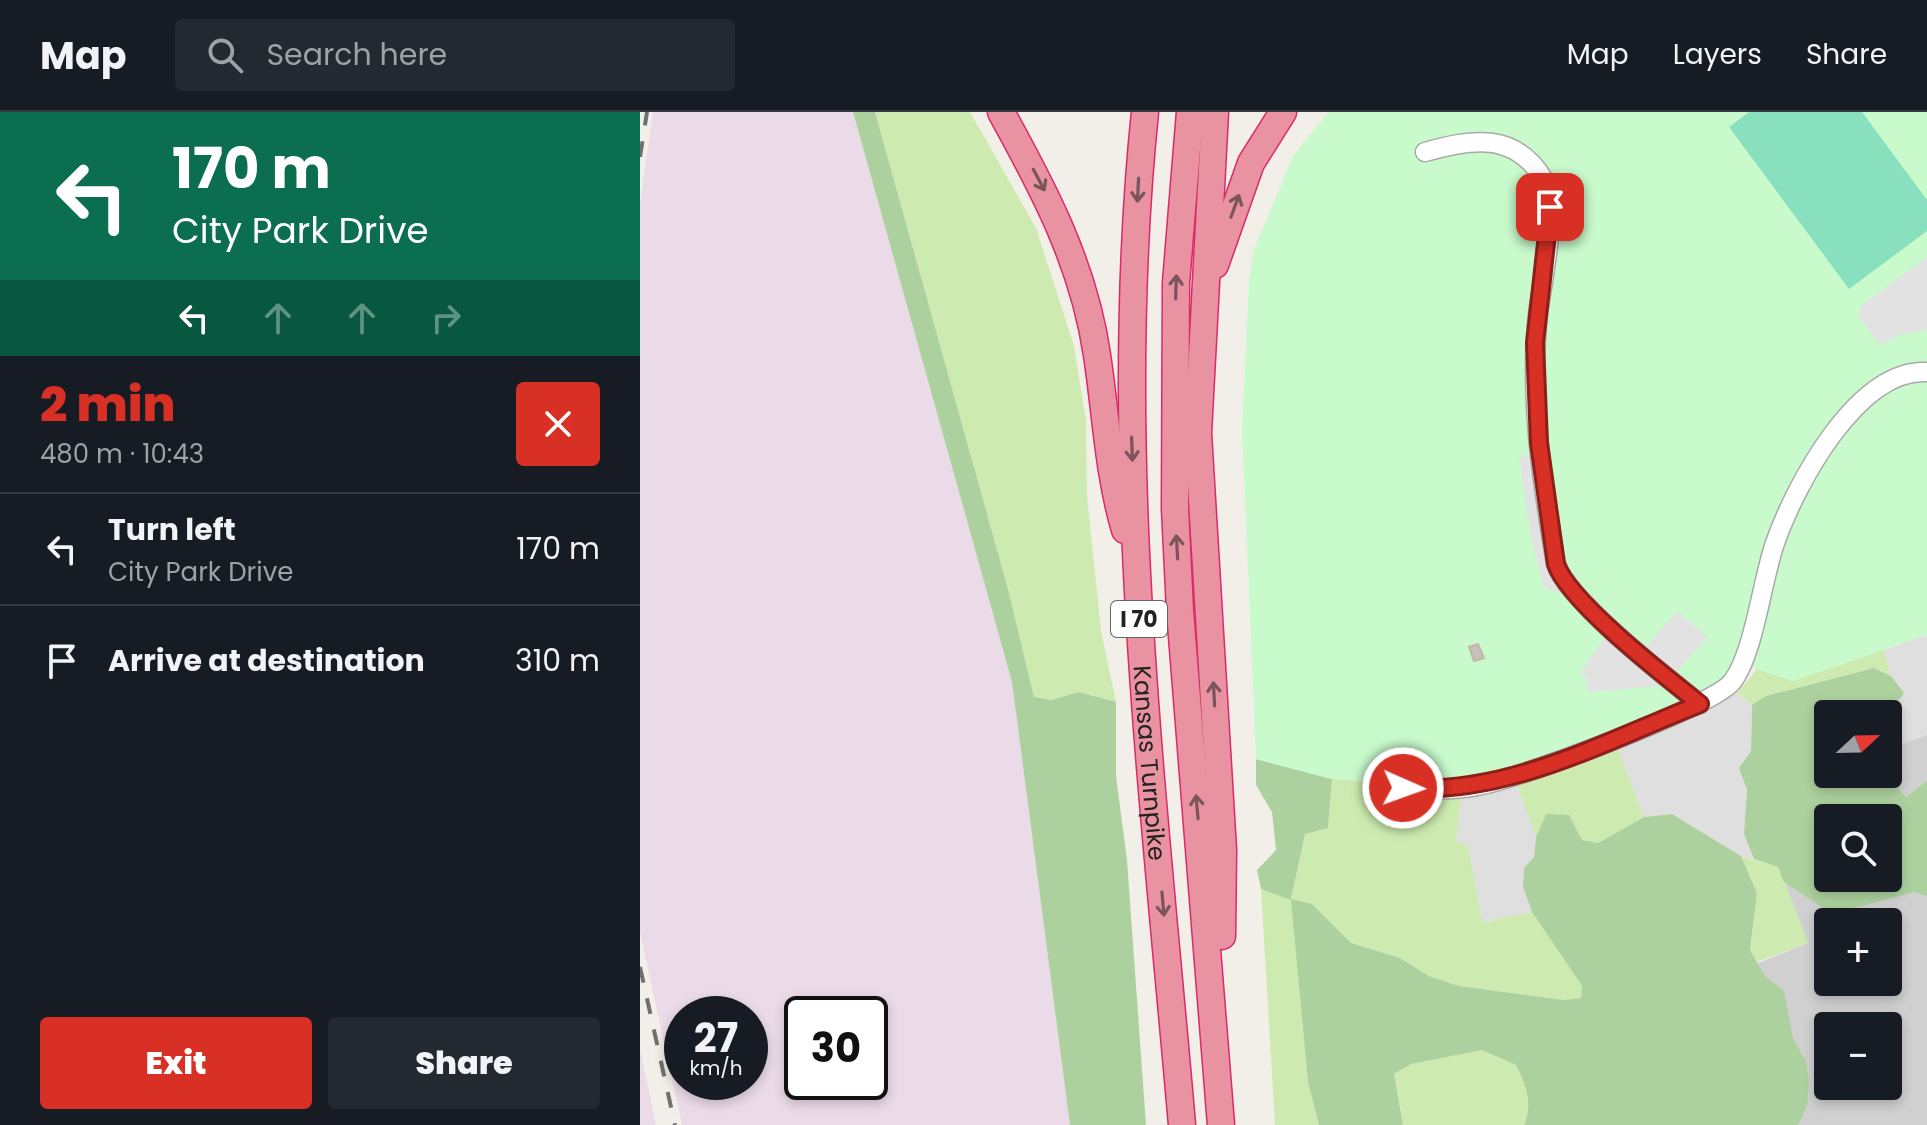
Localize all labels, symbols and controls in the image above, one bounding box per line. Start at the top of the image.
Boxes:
search box [175,19,735,91]
text: Map [40,29,127,82]
icon: search [203,33,247,77]
text: Search here [267,33,447,76]
text: Map [1567,35,1629,74]
text: Layers [1673,35,1762,74]
text: Share [1806,35,1887,74]
text: 170 m [172,129,331,208]
icon: left [40,144,144,248]
one-way arrow [1031,168,1047,192]
pin [1516,173,1584,241]
one-way arrow [1130,176,1145,203]
icon: arrive [1528,185,1572,229]
one-way arrow [1229,194,1243,219]
text: City Park Drive [172,205,429,256]
one-way arrow [1169,274,1184,301]
icon: left [172,296,216,340]
icon: ahead [256,296,300,340]
icon: ahead [340,296,384,340]
icon: right [424,296,468,340]
text: 2 min [40,371,175,438]
button: close [516,382,600,466]
one-way arrow [1124,435,1139,462]
text: 480 m · 10:43 [40,436,204,472]
text: Turn left [108,508,236,551]
icon: left [40,527,84,571]
text: 170 m [516,527,600,570]
one-way arrow [1169,534,1184,561]
text: City Park Drive [108,554,293,590]
road number: I 70 [1111,601,1167,637]
icon: arrive [40,639,84,683]
text: Arrive at destination [108,639,425,682]
text: 310 m [515,639,600,682]
street label: Kansas Turnpike [1126,664,1174,862]
one-way arrow [1206,681,1221,708]
north arrow [1814,700,1902,788]
map controls [1814,700,1902,1100]
position arrow [1361,746,1445,830]
one-way arrow [1189,794,1204,820]
button: search [1814,804,1902,892]
one-way arrow [1155,890,1170,917]
button: + [1814,908,1902,996]
speed limit sign: 30 [784,996,888,1100]
text: 27 [694,1010,738,1066]
button: − [1814,1012,1902,1100]
button: Exit [40,1017,312,1109]
button: Share [328,1017,600,1109]
text: km/h [689,1054,743,1082]

